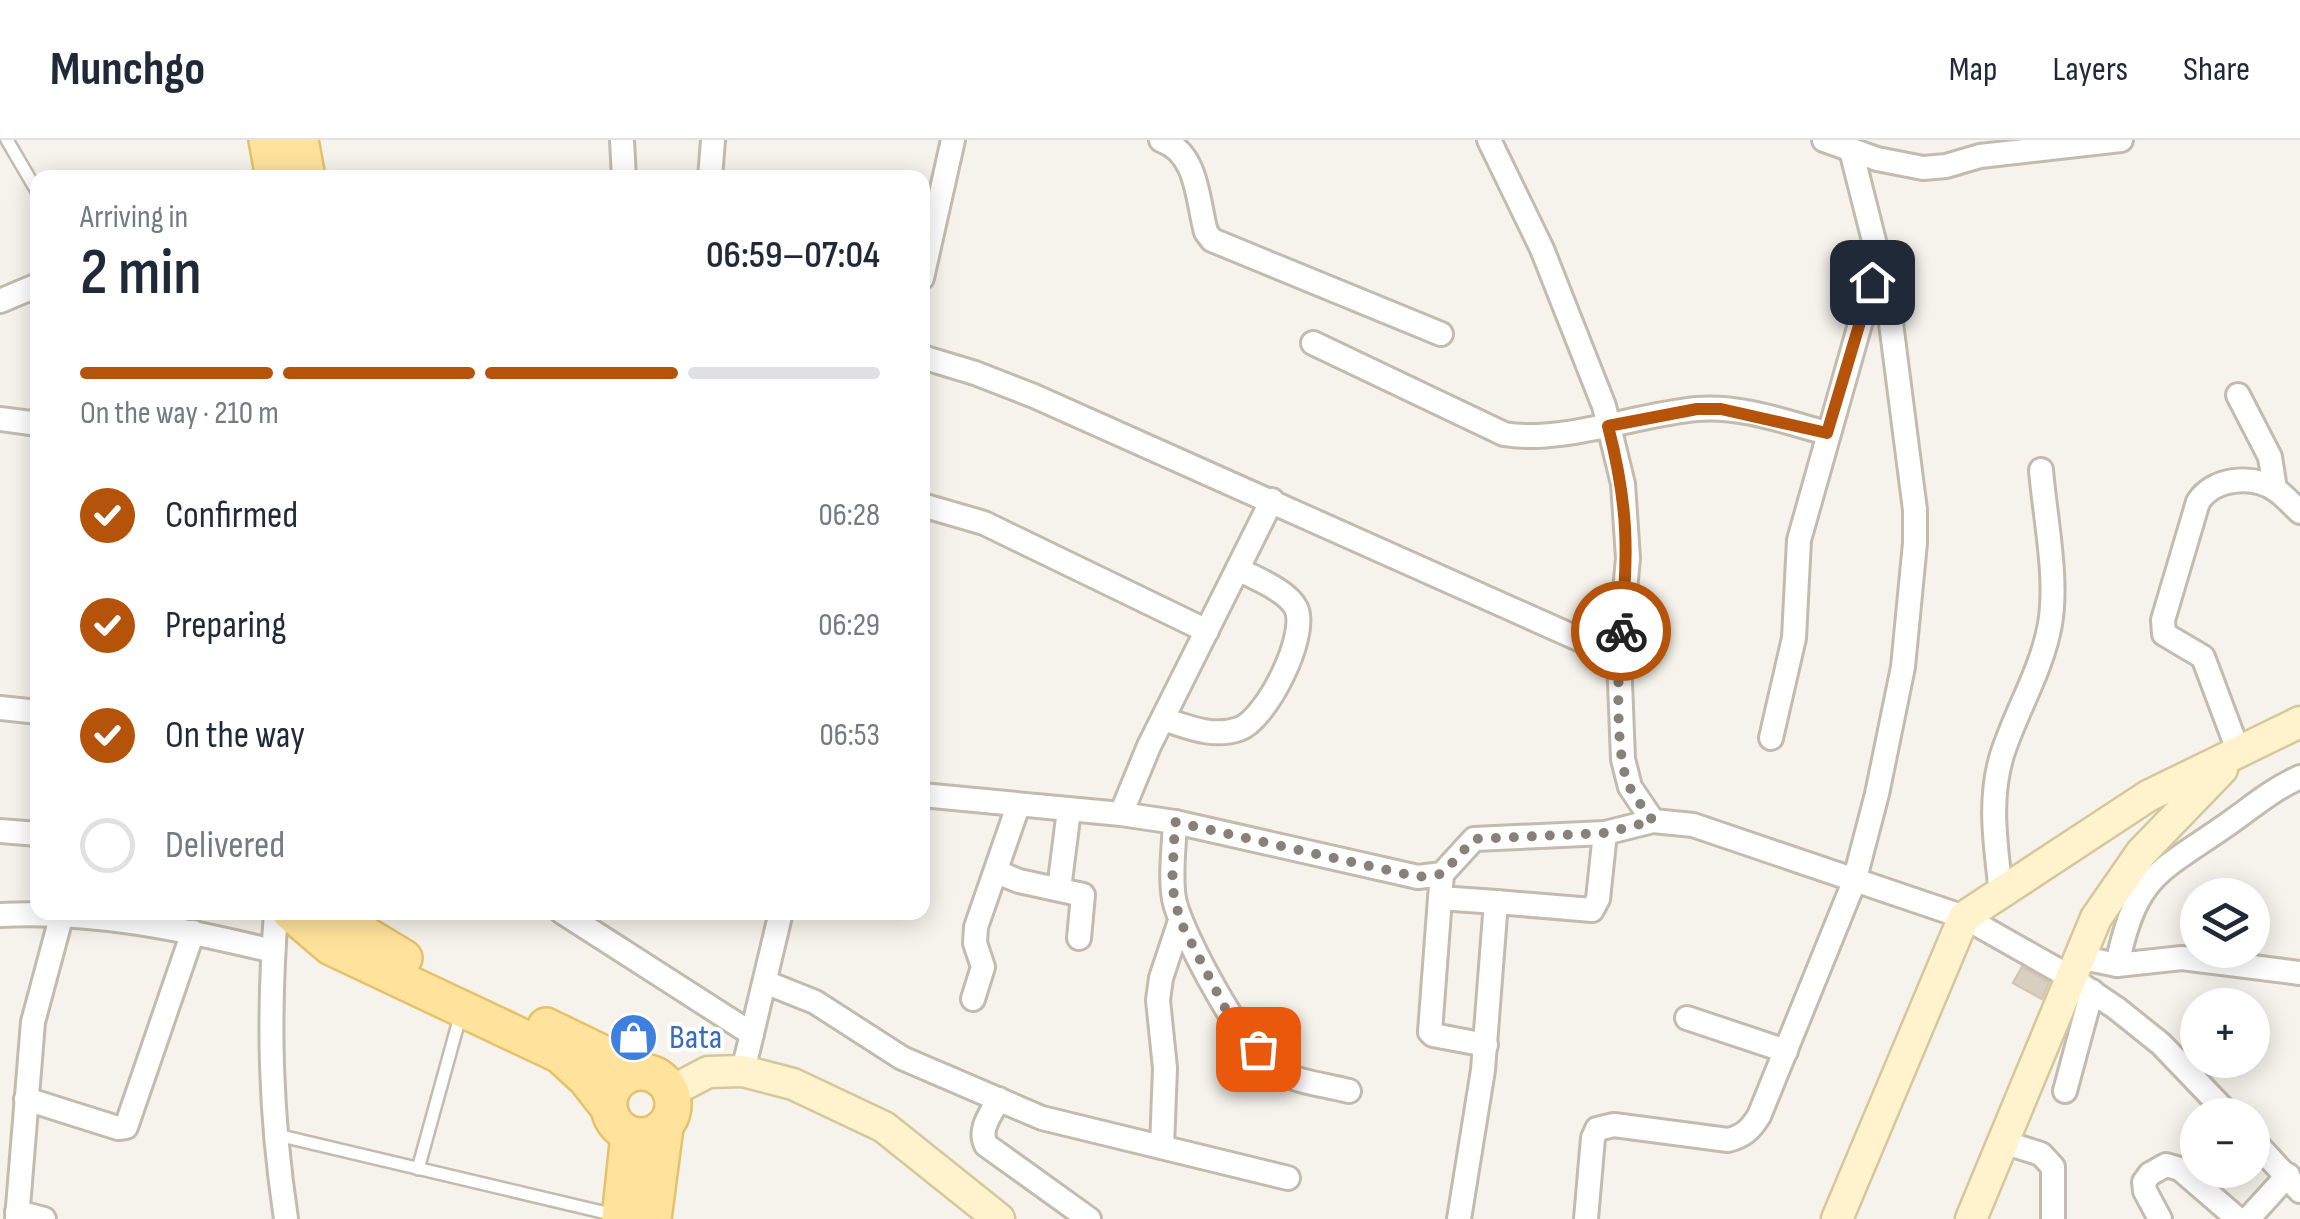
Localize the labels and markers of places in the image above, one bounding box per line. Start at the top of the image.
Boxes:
pin [1830,240,1915,325]
pin [1216,1007,1301,1092]
shop icon: Bata [608,1011,660,1063]
place label: Bata [669,1016,722,1059]

